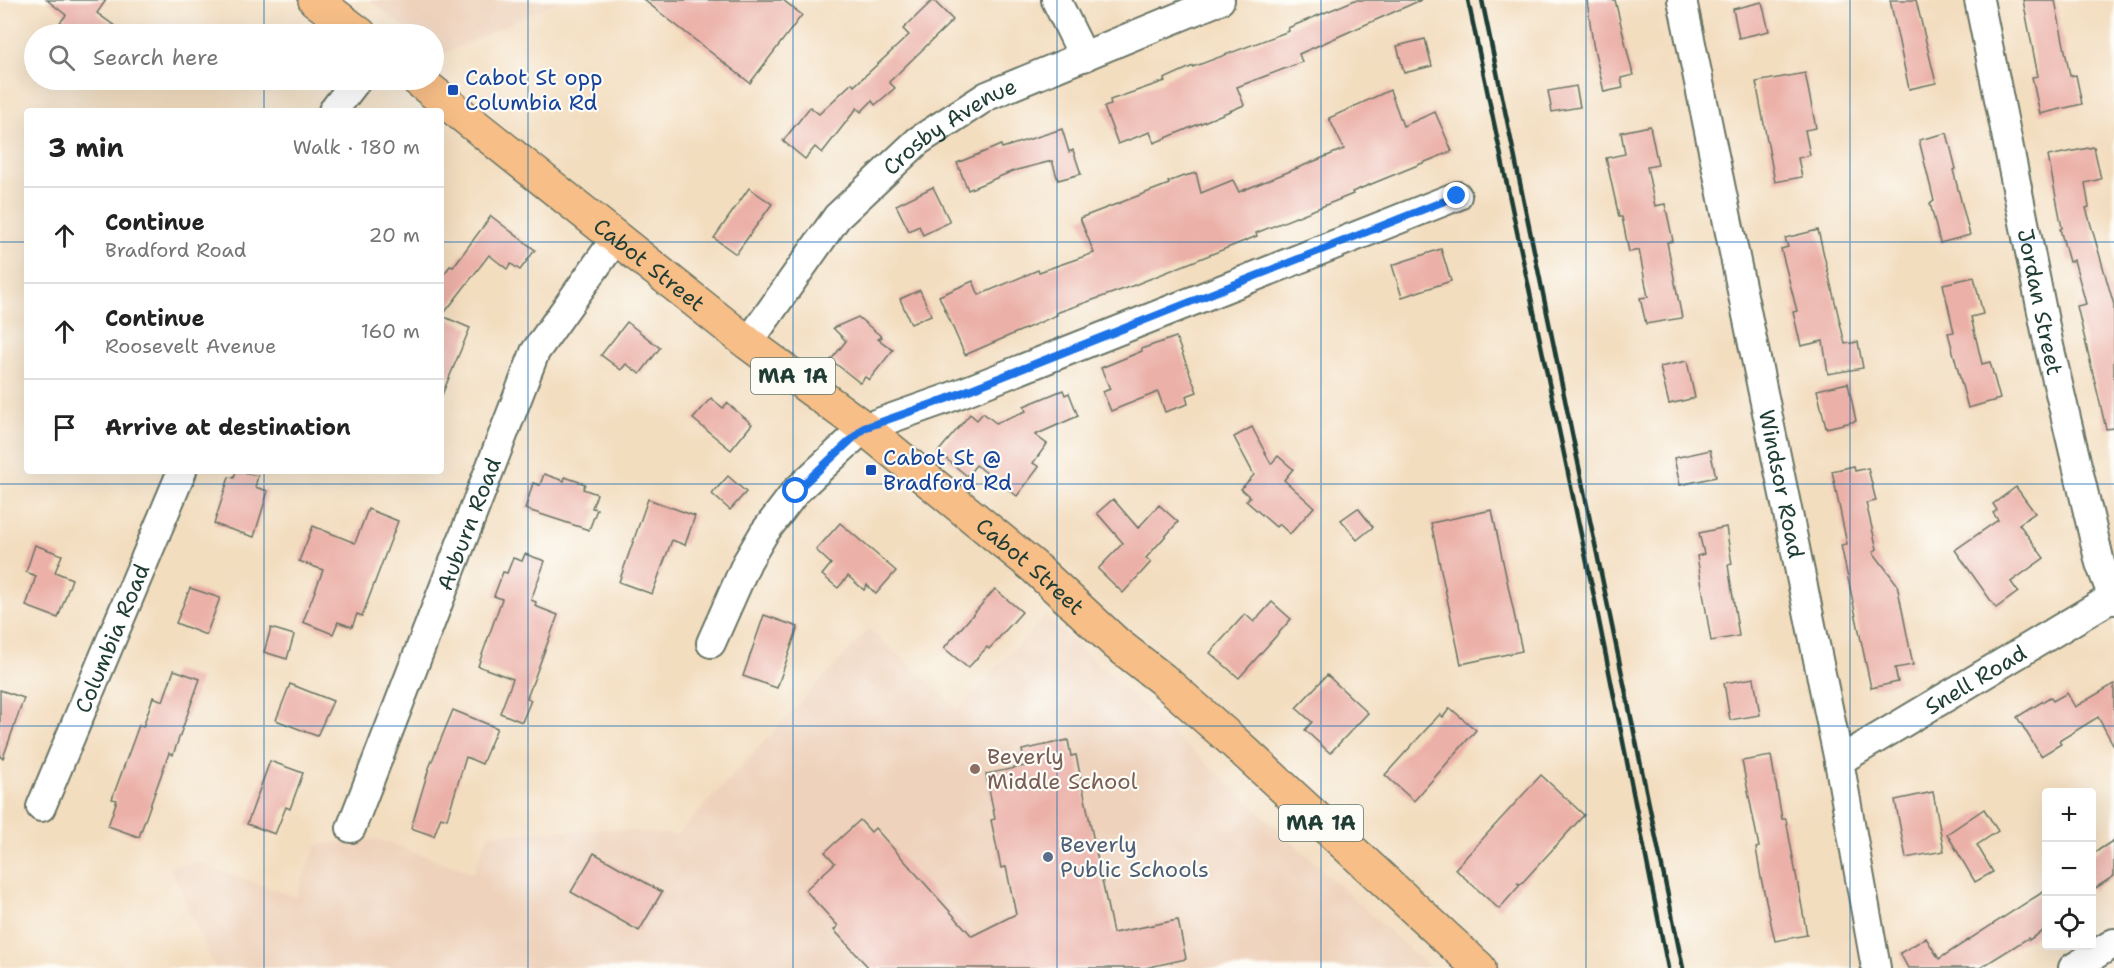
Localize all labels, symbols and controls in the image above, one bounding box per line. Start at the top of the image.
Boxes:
search box [24,24,444,90]
icon: search [45,41,78,74]
text: Search here [93,43,219,72]
place label: Cabot St opp Columbia Rd [465,63,603,117]
street label: Crosby Avenue [877,71,1021,182]
marker: Cabot St opp Columbia Rd [446,83,460,97]
text: 3 min [48,130,124,165]
text: Walk · 180 m [293,134,420,160]
route end [1443,182,1469,208]
text: Continue [105,208,205,237]
street label: Cabot Street [587,211,711,318]
icon: ahead [48,219,81,252]
text: 20 m [369,222,420,248]
street label: Jordan Street [2011,226,2069,378]
text: Bradford Road [105,237,246,263]
text: Continue [105,304,205,333]
icon: ahead [48,315,81,348]
text: 160 m [361,318,420,344]
text: Roosevelt Avenue [105,333,276,359]
road number: MA 1A [751,358,835,394]
street label: Windsor Road [1752,407,1811,561]
icon: arrive [48,411,81,444]
text: Arrive at destination [105,413,351,442]
place label: Cabot St @ Bradford Rd [883,443,1012,497]
street label: Auburn Road [430,454,508,595]
marker: Cabot St @ Bradford Rd [864,463,878,477]
route start [782,477,808,503]
street label: Cabot Street [970,511,1091,622]
street label: Columbia Road [68,559,156,717]
street label: Snell Road [1920,638,2032,721]
place label: Beverly Middle School [987,742,1138,796]
marker: Beverly Middle School [968,762,982,776]
map controls [2042,788,2096,950]
button: + [2042,788,2096,842]
road number: MA 1A [1279,805,1363,841]
place label: Beverly Public Schools [1060,830,1209,884]
button: − [2042,842,2096,896]
marker: Beverly Public Schools [1041,850,1055,864]
button: locate [2042,896,2096,950]

